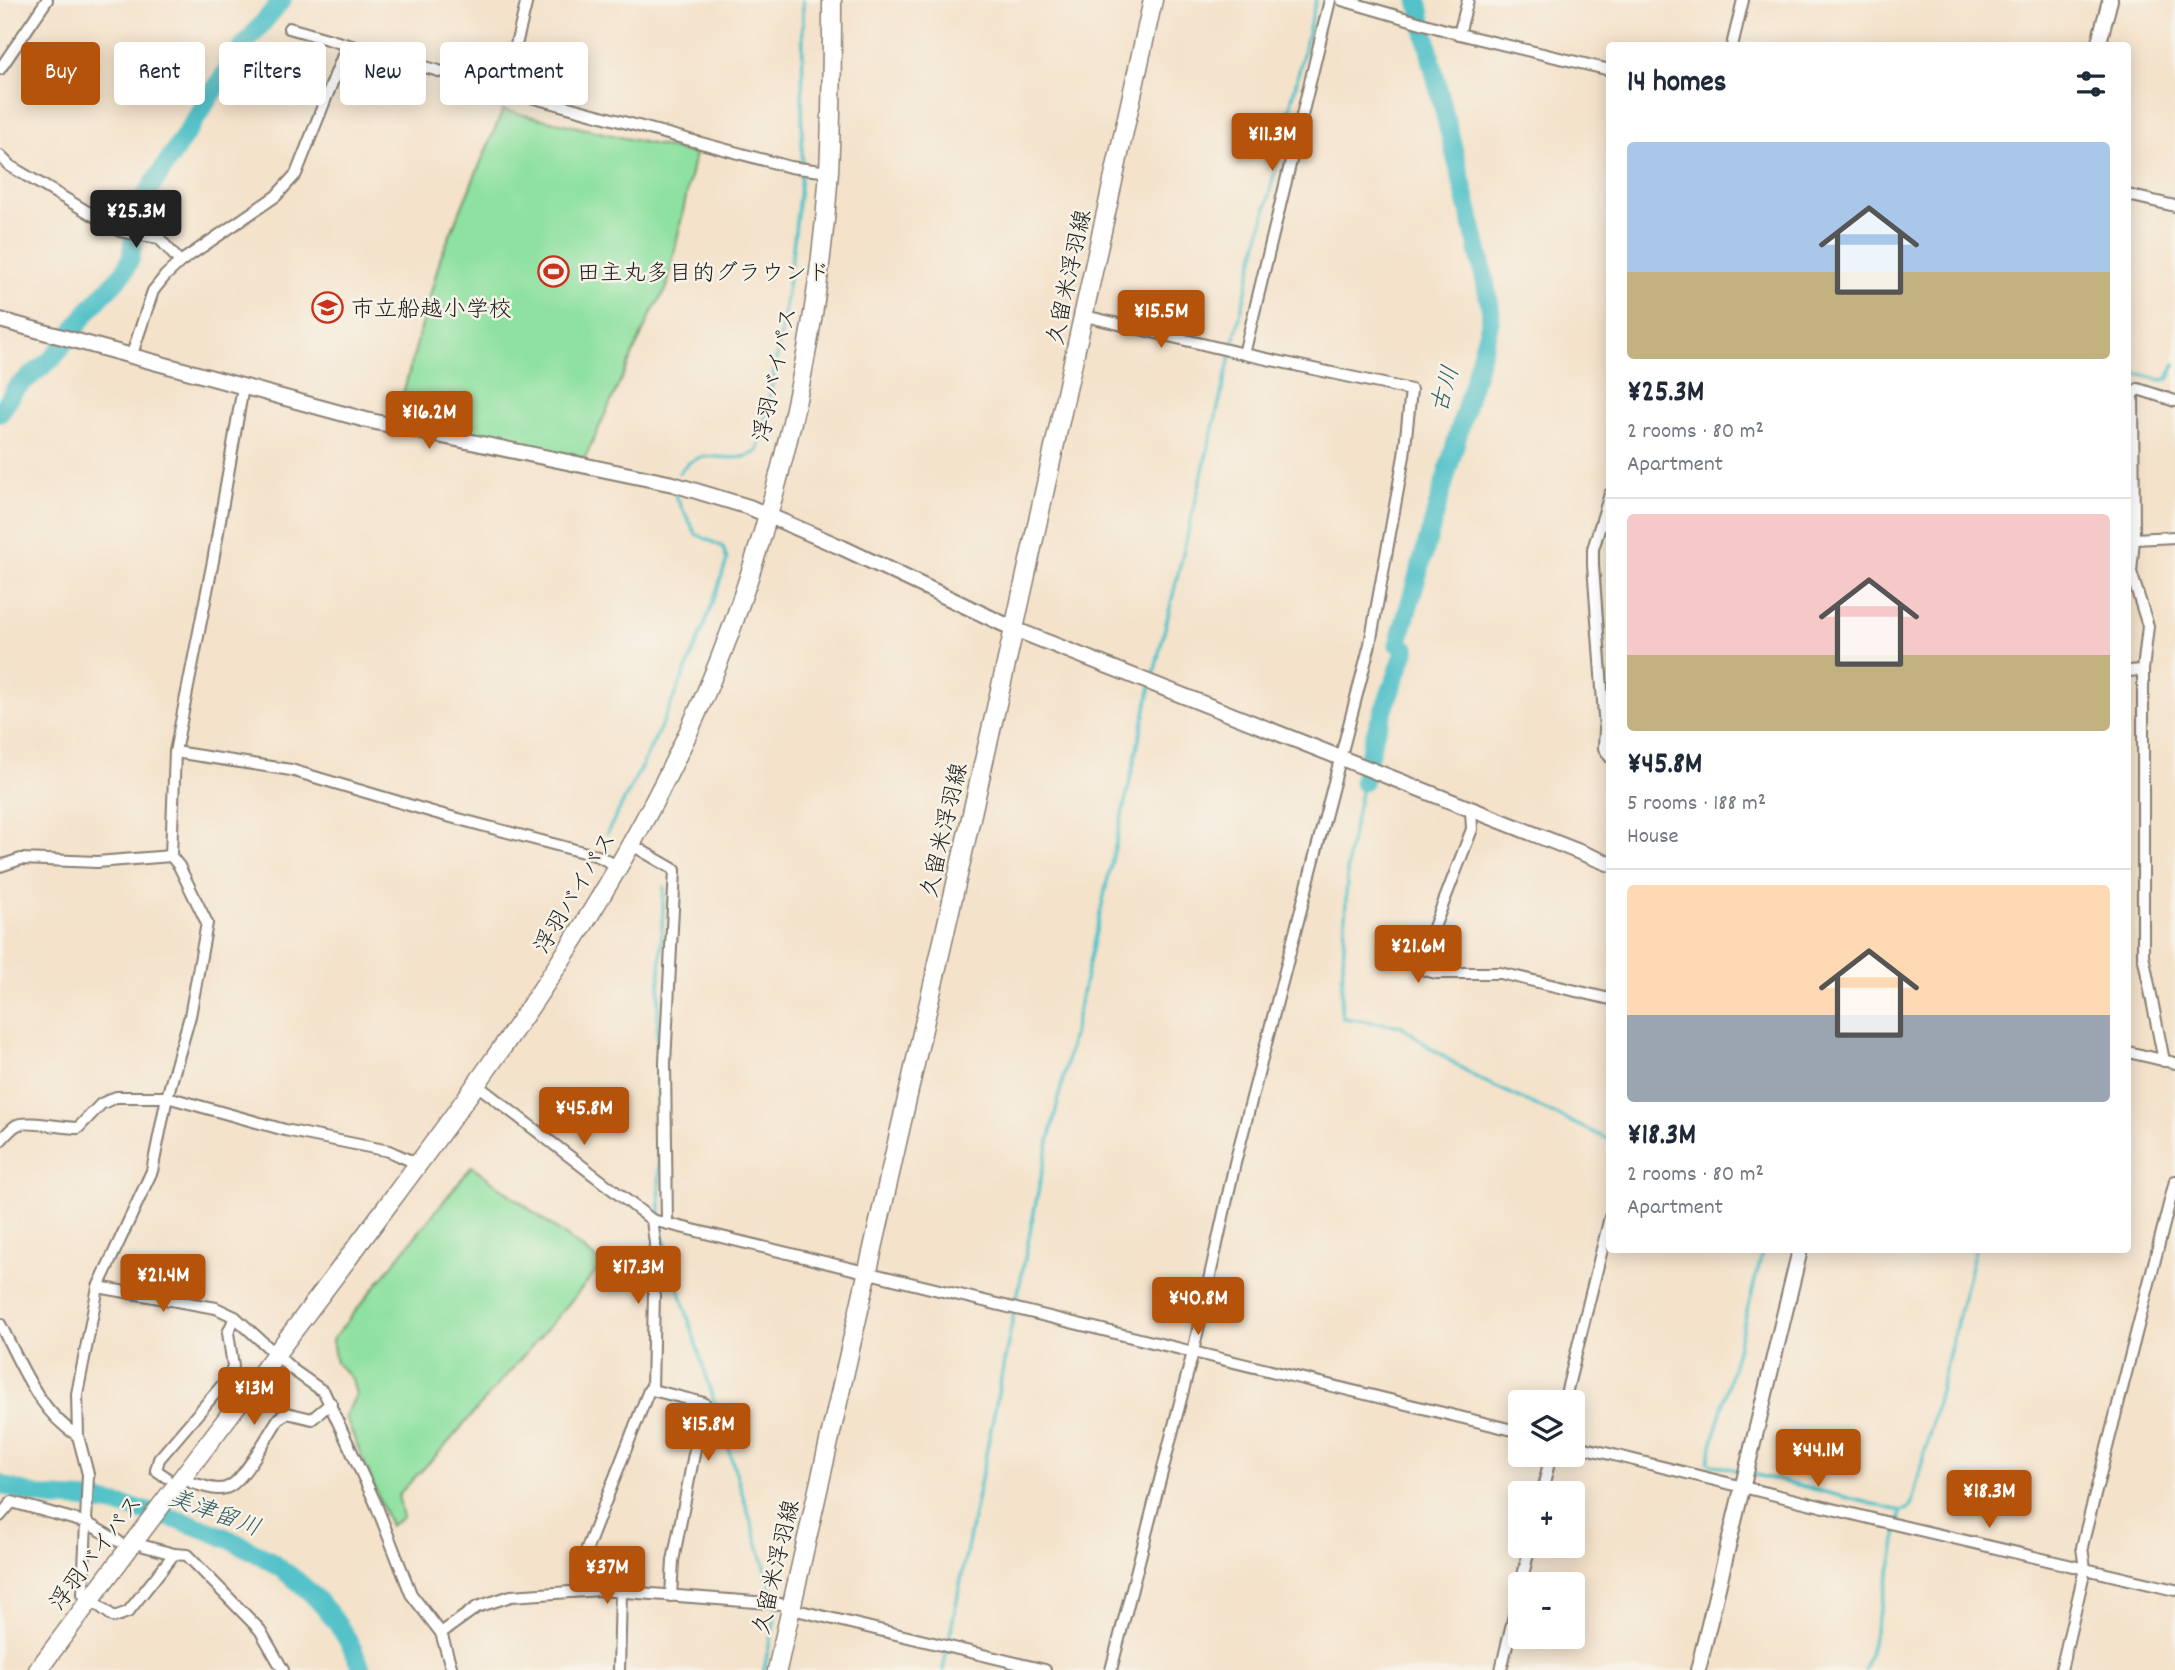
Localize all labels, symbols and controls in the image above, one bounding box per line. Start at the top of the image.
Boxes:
chip: Buy [21,42,100,105]
chip: Rent [114,42,205,105]
chip: Filters [219,42,326,105]
chip: New [340,42,426,105]
chip: Apartment [440,42,588,105]
text: 14 homes [1627,63,1726,106]
icon: filters [2072,65,2110,103]
pin: ¥11.3M [1215,114,1329,173]
text: ¥11.3M [1248,119,1296,152]
icon: home [1806,187,1932,313]
pin: ¥25.3M [79,190,193,250]
text: ¥25.3M [106,196,166,229]
street label: 久留米浮羽線 [1041,207,1102,349]
sports icon: 田主丸多目的グラウンド [537,255,571,289]
place label: 田主丸多目的グラウンド [577,259,830,292]
pin: ¥15.5M [1104,290,1218,350]
school or university icon: 市立船越小学校 [311,291,345,325]
place label: 市立船越小学校 [351,295,512,328]
text: ¥15.5M [1134,296,1188,329]
street label: 浮羽バイパス [747,304,808,445]
water label: 古川 [1424,362,1470,418]
text: ¥25.3M [1627,373,1704,416]
pin: ¥16.2M [372,392,486,451]
text: ¥16.2M [402,397,456,430]
text: 2 rooms · 80 m² [1627,416,1764,449]
text: Apartment [1627,449,1723,482]
icon: home [1806,559,1932,685]
text: ¥45.8M [1627,745,1702,788]
street label: 久留米浮羽線 [915,760,978,902]
text: 5 rooms · 188 m² [1627,788,1766,821]
text: House [1627,821,1679,854]
street label: 浮羽バイパス [527,826,627,961]
pin: ¥21.6M [1361,926,1475,985]
icon: home [1806,930,1932,1056]
text: ¥21.6M [1391,931,1445,964]
pin: ¥45.8M [527,1088,641,1147]
text: ¥45.8M [555,1093,613,1126]
text: ¥18.3M [1627,1116,1696,1159]
text: 2 rooms · 80 m² [1627,1159,1764,1192]
text: Apartment [1627,1192,1723,1225]
pin: ¥17.3M [581,1246,695,1306]
text: ¥17.3M [612,1252,664,1285]
pin: ¥21.4M [106,1254,220,1314]
text: ¥21.4M [136,1260,190,1293]
pin: ¥40.8M [1141,1278,1255,1337]
text: ¥40.8M [1168,1283,1228,1316]
pin: ¥13M [213,1368,295,1427]
text: ¥13M [234,1373,274,1406]
map controls [1508,1390,1585,1649]
button: layers [1508,1390,1585,1467]
pin: ¥15.8M [651,1404,765,1463]
text: ¥15.8M [681,1409,735,1442]
pin: ¥44.1M [1761,1430,1875,1489]
text: ¥44.1M [1792,1435,1844,1468]
pin: ¥18.3M [1932,1470,2046,1530]
text: ¥18.3M [1963,1476,2015,1509]
button: + [1508,1481,1585,1558]
water label: 美津留川 [163,1482,265,1547]
street label: 浮羽バイパス [43,1489,152,1619]
street label: 久留米浮羽線 [747,1497,810,1639]
pin: ¥37M [566,1546,648,1606]
text: ¥37M [585,1552,629,1585]
button: − [1508,1572,1585,1649]

